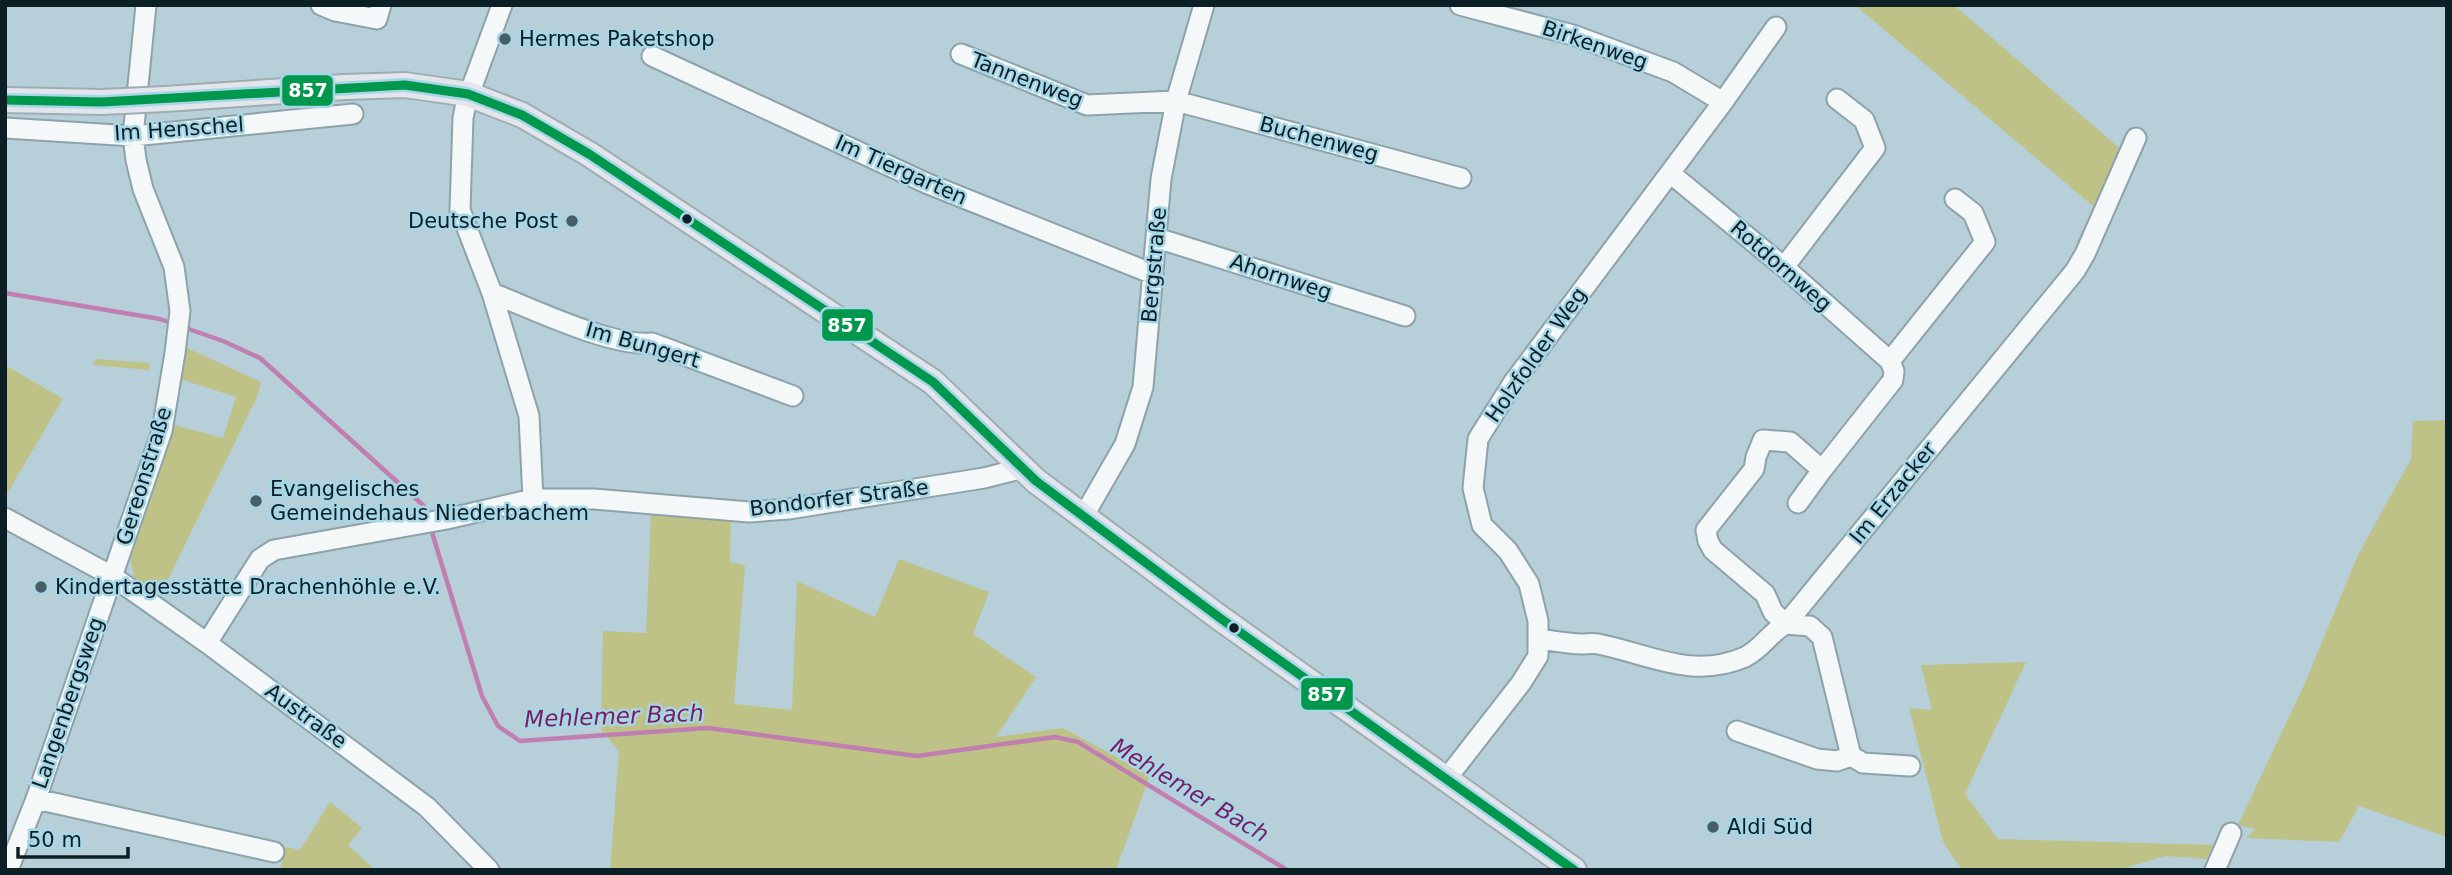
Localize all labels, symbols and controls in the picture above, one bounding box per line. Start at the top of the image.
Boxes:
street label: Birkenweg [1539,16,1651,74]
place label: Hermes Paketshop [519,27,715,51]
marker: Hermes Paketshop [497,31,513,47]
street label: Tannenweg [966,47,1087,112]
line badge: 857 [281,74,334,107]
text: 857 [288,79,328,101]
street label: Im Henschel [113,112,245,146]
street label: Buchenweg [1257,112,1381,166]
street label: Im Tiergarten [831,130,971,210]
street label: Bergstraße [1137,206,1171,324]
place label: Deutsche Post [408,209,558,233]
unlabelled marker [680,212,694,226]
marker: Deutsche Post [564,213,580,229]
street label: Rotdornweg [1726,216,1836,316]
street label: Ahornweg [1227,249,1335,305]
street label: Holzfolder Weg [1481,283,1591,427]
line badge: 857 [821,308,874,342]
text: 857 [827,314,867,336]
street label: Im Bungert [583,317,703,373]
street label: Gereonstraße [112,404,176,548]
street label: Im Erzacker [1845,437,1941,549]
street label: Bondorfer Straße [748,475,930,521]
place label: Evangelisches Gemeindehaus Niederbachem [270,477,589,525]
marker: Evangelisches Gemeindehaus Niederbachem [248,493,264,509]
place label: Kindertagesstätte Drachenhöhle e.V. [55,575,441,599]
marker: Kindertagesstätte Drachenhöhle e.V. [33,579,49,595]
street label: Langenbergsweg [27,614,109,792]
unlabelled marker [1227,621,1241,635]
line badge: 857 [1300,677,1354,711]
street label: Austraße [261,679,351,753]
text: 857 [1307,683,1347,705]
water label: Mehlemer Bach [524,700,704,732]
water label: Mehlemer Bach [1106,733,1274,847]
place label: Aldi Süd [1727,815,1813,839]
scale bar [18,816,128,860]
marker: Aldi Süd [1705,819,1721,835]
text: 50 m [28,828,82,852]

